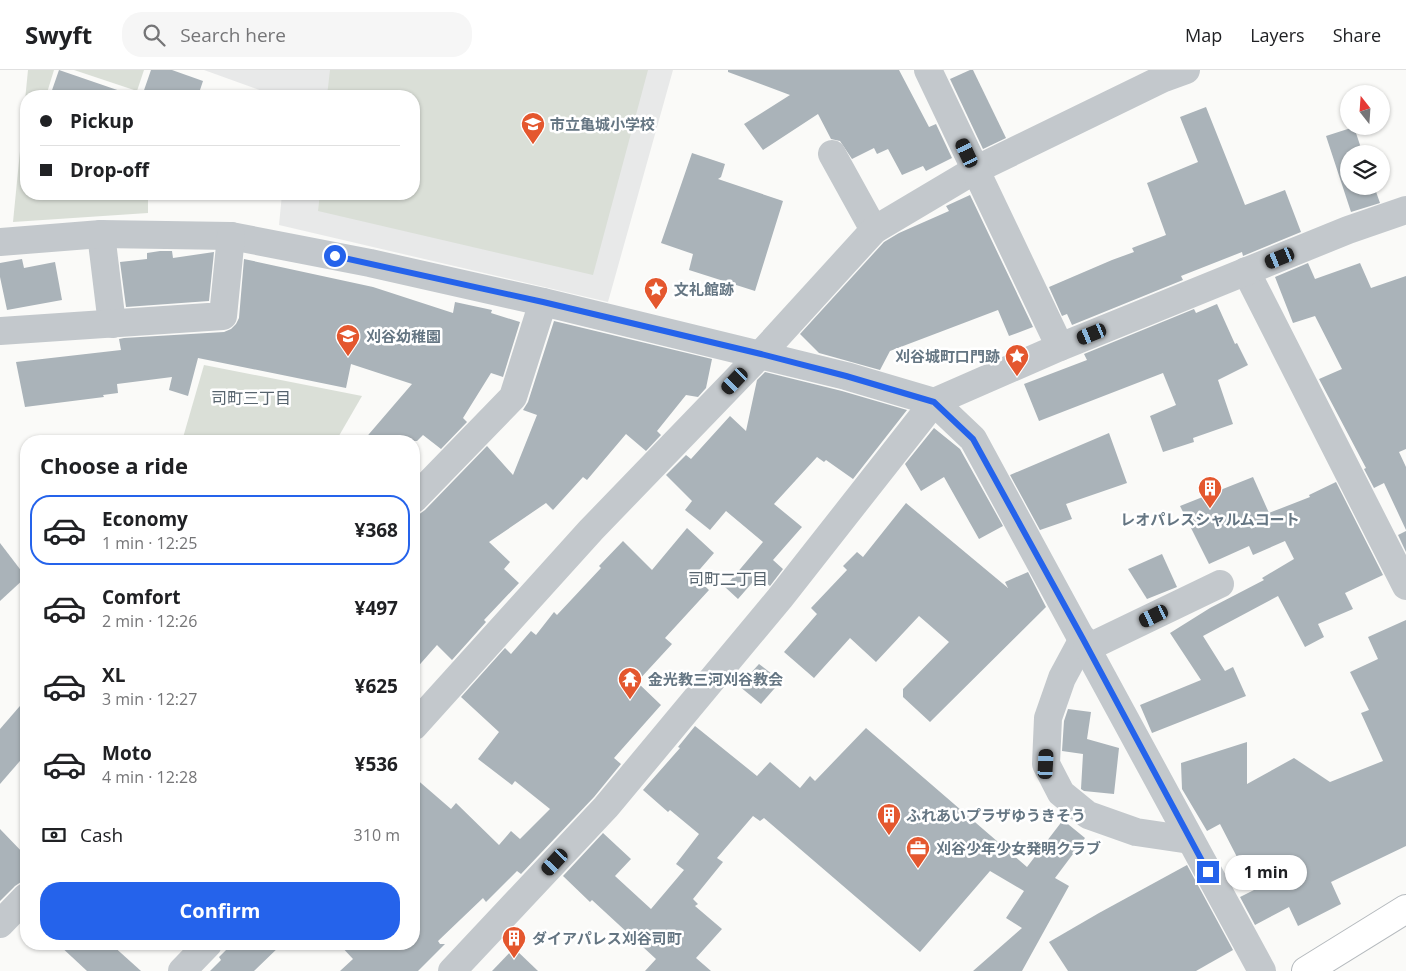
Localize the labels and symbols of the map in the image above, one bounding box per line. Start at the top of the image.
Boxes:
north arrow [1340,85,1390,135]
school or university icon: 市立亀城小学校 [520,111,546,145]
place label: 市立亀城小学校 [550,114,655,134]
car [953,136,980,170]
route start [324,245,346,267]
car [1263,245,1296,271]
place icon: 文礼館跡 [643,276,669,310]
place label: 文礼館跡 [674,279,734,299]
car [1075,321,1108,347]
school or university icon: 刈谷幼稚園 [335,323,361,357]
place label: 刈谷幼稚園 [366,326,441,346]
place icon: 刈谷城町口門跡 [1004,343,1030,377]
place label: 刈谷城町口門跡 [895,346,1000,366]
car [719,365,750,397]
district label: 司町三丁目 [211,387,291,409]
building icon: レオパレスシャルムコート [1197,475,1223,509]
place label: レオパレスシャルムコート [1120,509,1300,529]
district label: 司町二丁目 [688,568,768,590]
car [1137,603,1170,629]
temple icon: 金光教三河刈谷教会 [617,666,643,700]
place label: 金光教三河刈谷教会 [648,669,783,689]
car [1037,749,1054,779]
building icon: ふれあいプラザゆうきそう [876,802,902,836]
place label: ふれあいプラザゆうきそう [906,805,1086,825]
office icon: 刈谷少年少女発明クラブ [905,835,931,869]
place label: 刈谷少年少女発明クラブ [936,838,1101,858]
car [539,846,570,878]
callout: 1 min [1226,854,1308,890]
route end [1197,861,1219,883]
building icon: ダイアパレス刈谷司町 [501,925,527,959]
place label: ダイアパレス刈谷司町 [532,928,682,948]

